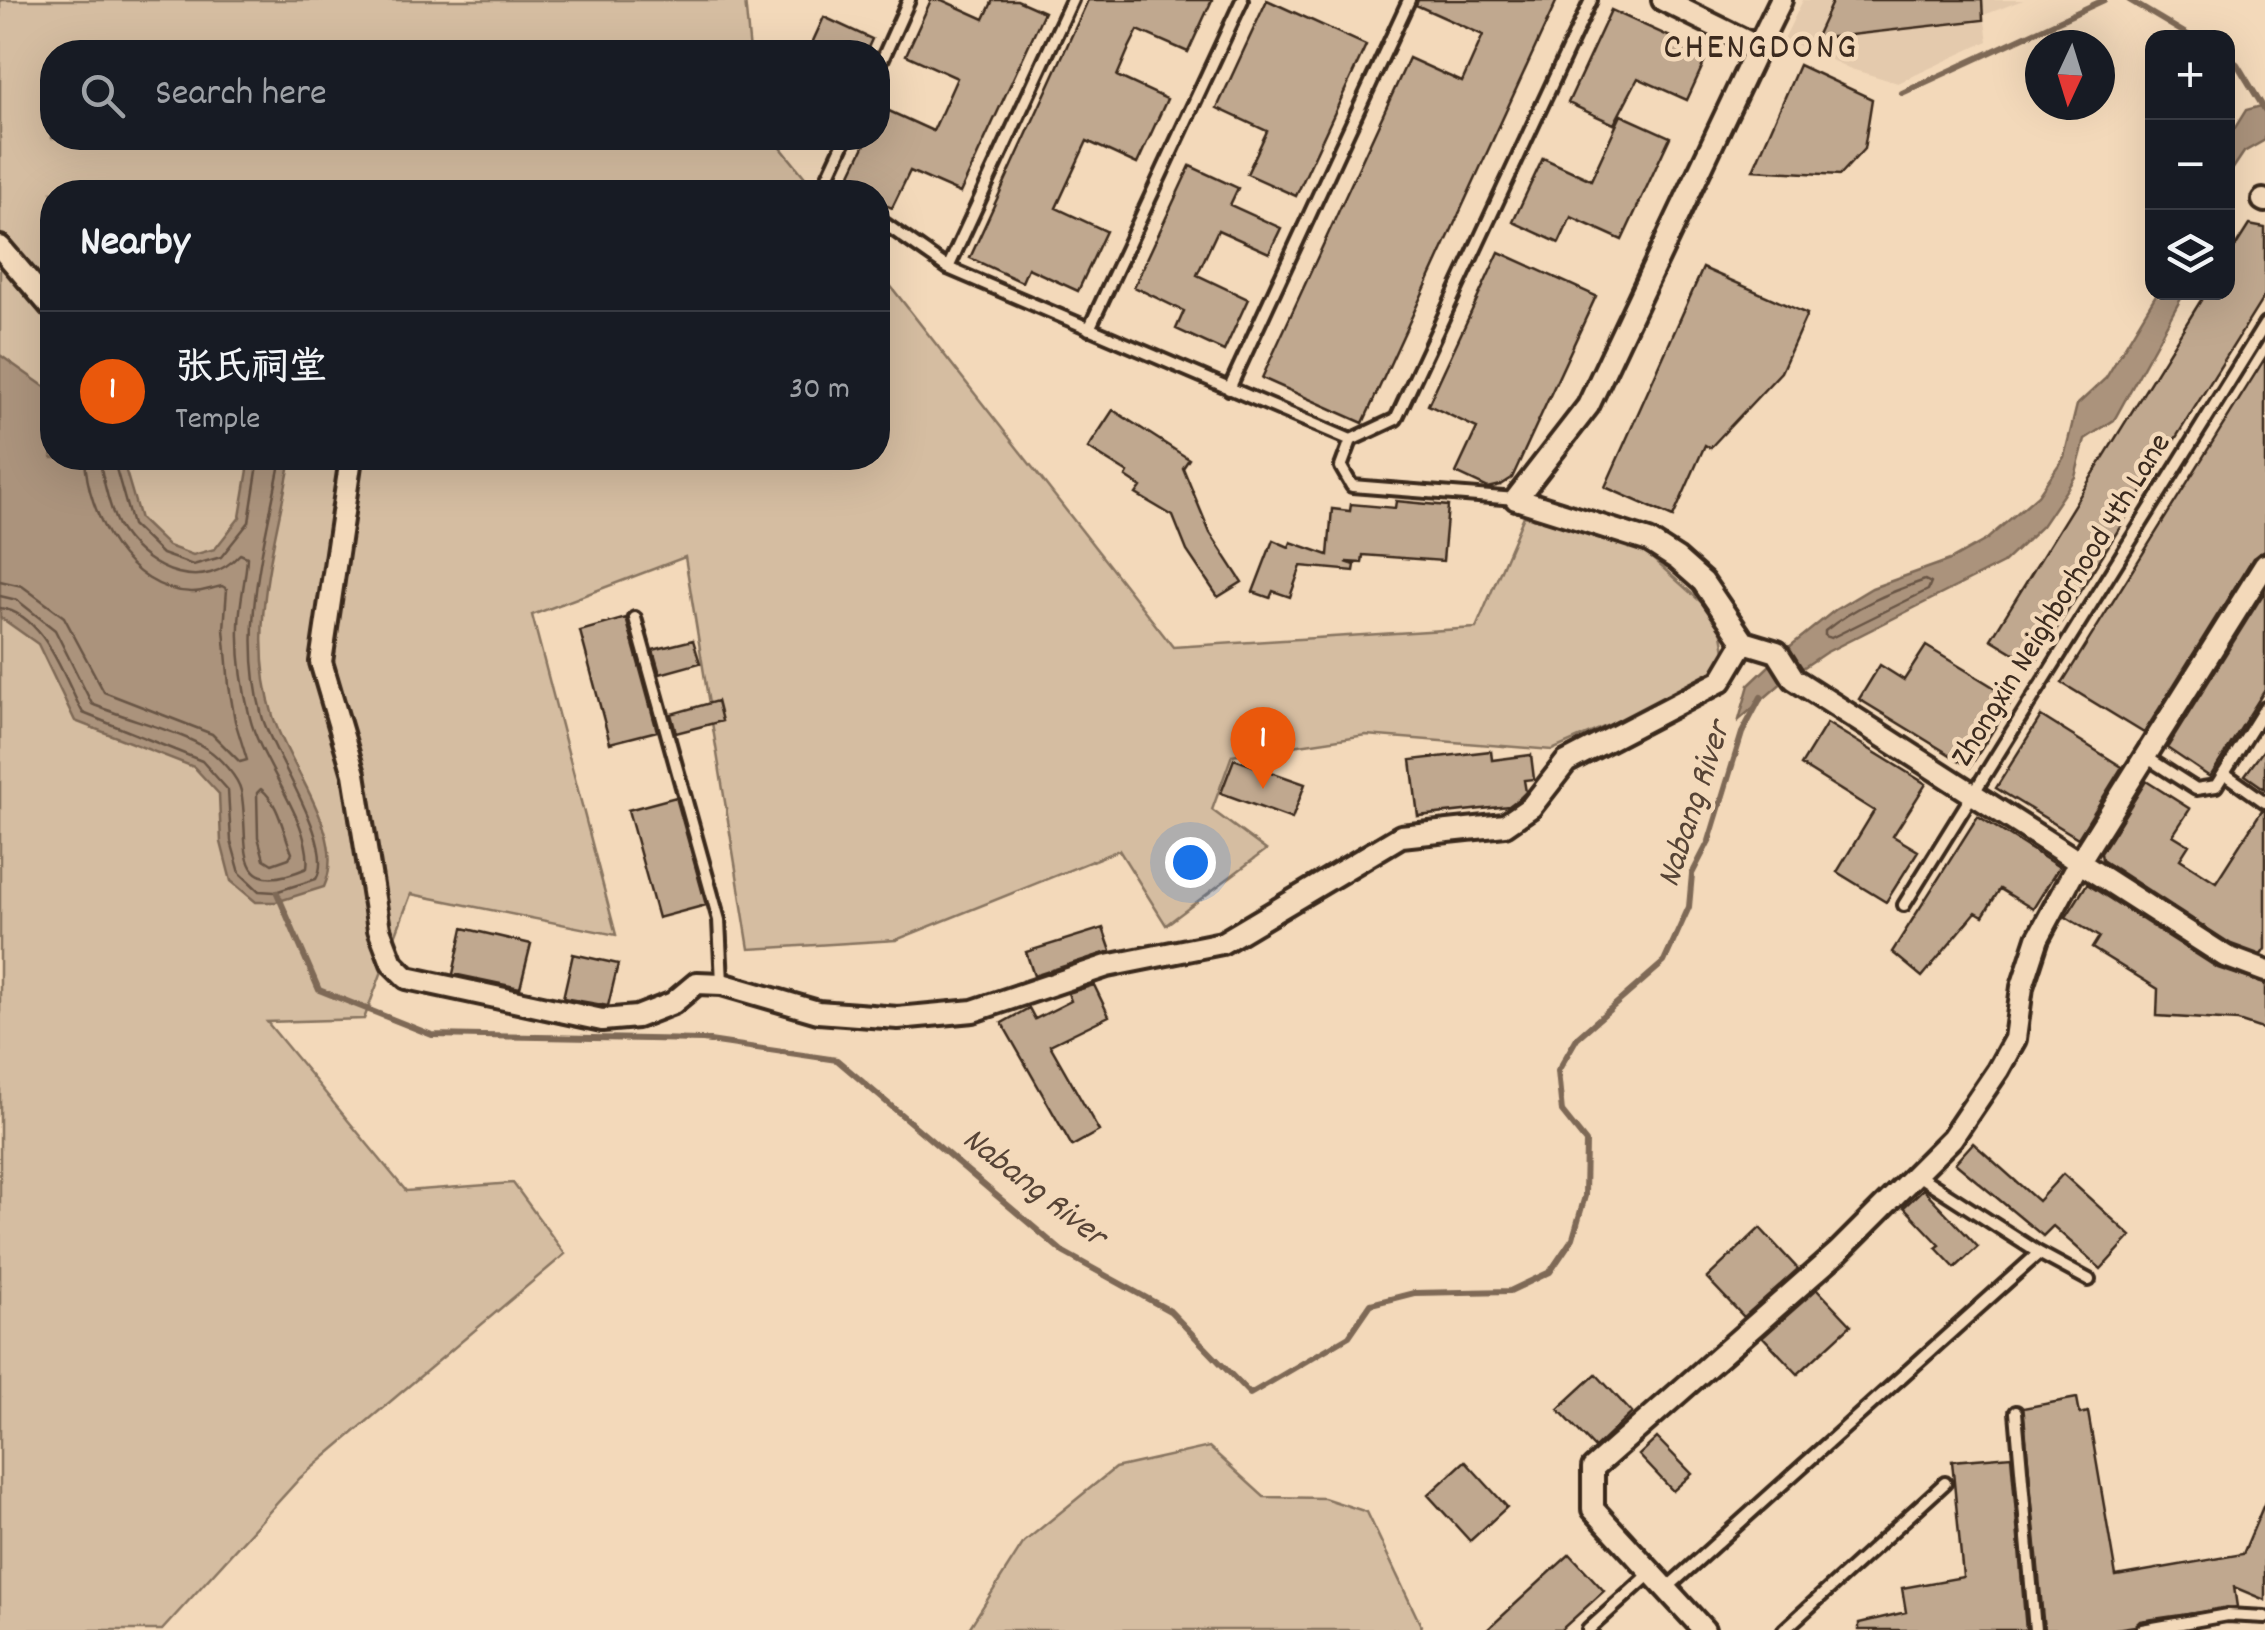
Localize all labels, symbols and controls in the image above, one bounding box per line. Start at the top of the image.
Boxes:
district label: CHENGDONG [1663,22,1859,77]
north arrow [2025,30,2115,120]
map controls [2145,30,2235,300]
button: + [2145,30,2235,120]
search box [40,40,890,150]
icon: search [75,68,130,123]
text: Search here [155,68,327,123]
button: − [2145,120,2235,210]
button: layers [2145,210,2235,300]
text: Nearby [80,215,190,275]
text: 张氏祠堂 [175,343,327,398]
text: 1 [109,368,116,414]
text: 30 m [789,368,850,414]
text: Temple [175,398,260,444]
street label: Zhongxin Neighborhood 4th Lane [1941,425,2185,777]
pin: 1 [1230,706,1296,789]
water label: Nabang River [1646,712,1747,894]
your location [1165,837,1216,888]
water label: Nabang River [950,1117,1119,1264]

